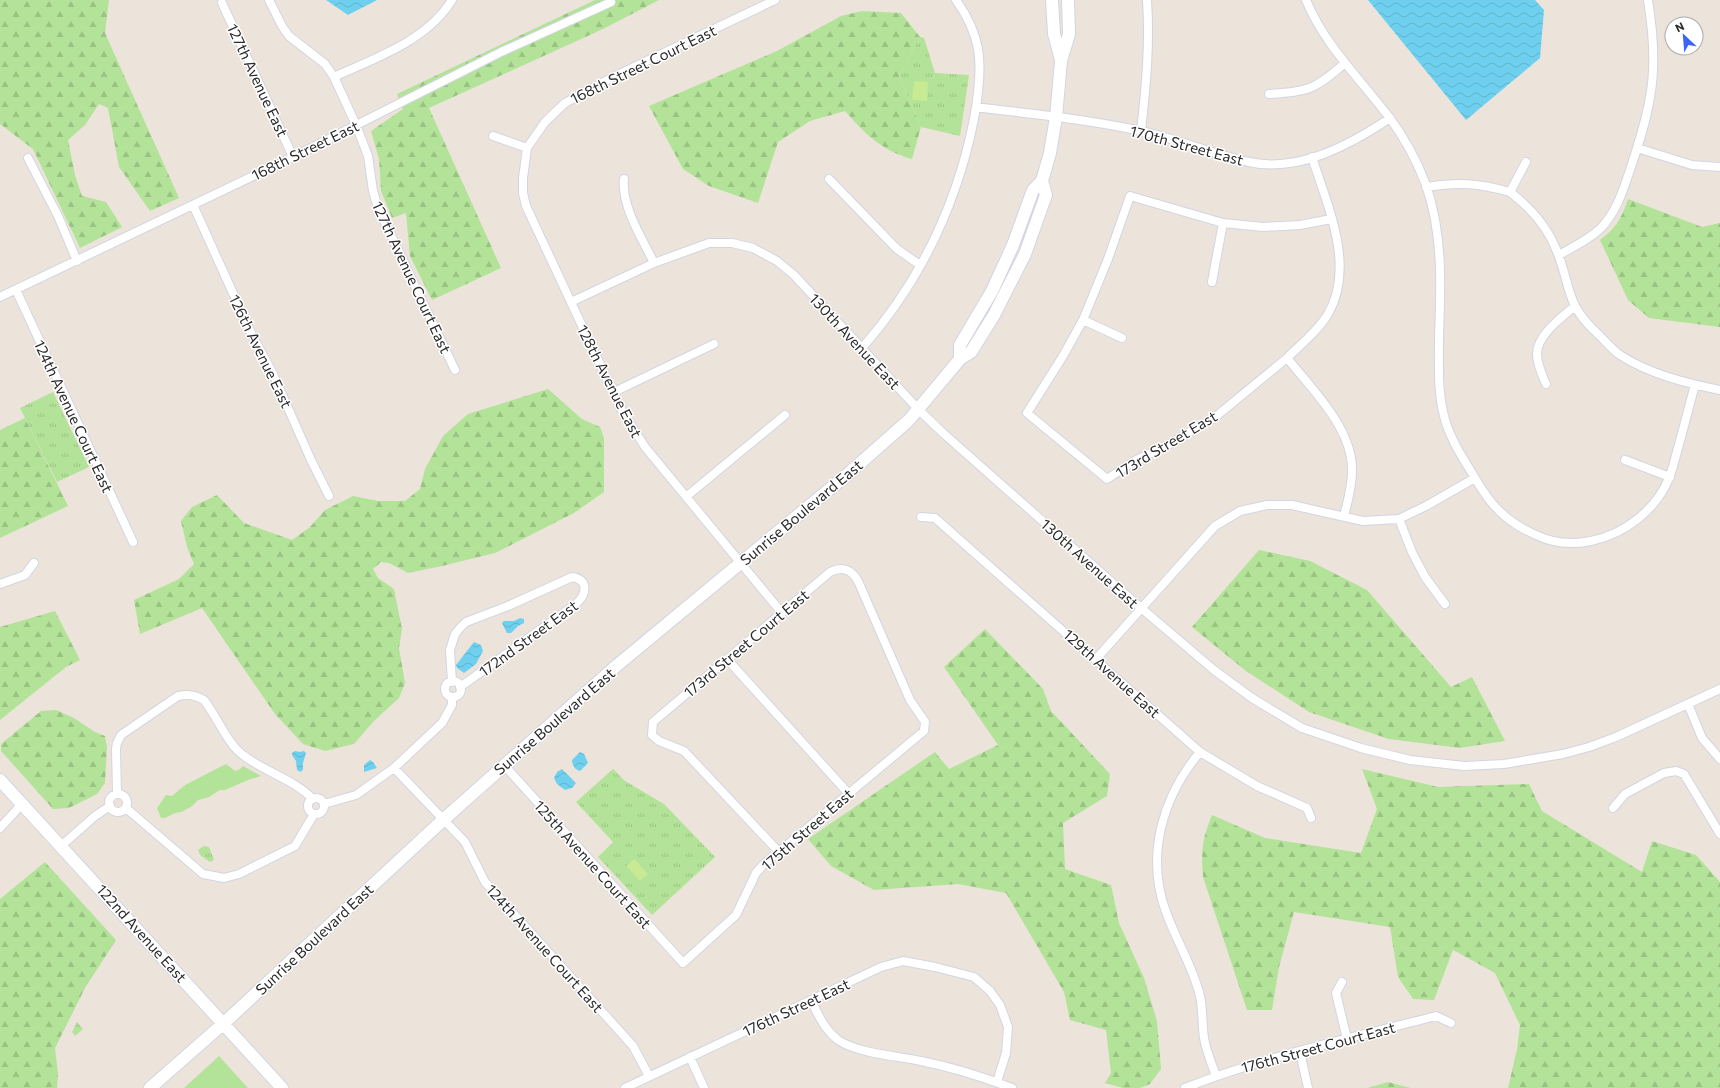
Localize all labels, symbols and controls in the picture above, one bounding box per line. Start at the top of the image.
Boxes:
north arrow [1664,16,1704,56]
text: N [1673,19,1686,34]
street label: 127th Avenue East [224,21,292,139]
street label: 168th Street Court East [567,21,719,107]
street label: 168th Street East [248,116,362,184]
street label: 170th Street East [1128,121,1246,169]
street label: 127th Avenue Court East [369,198,455,356]
street label: 130th Avenue East [806,289,904,393]
street label: 126th Avenue East [226,291,296,411]
street label: 128th Avenue East [574,322,646,440]
street label: 124th Avenue Court East [31,337,117,495]
street label: 173rd Street East [1112,407,1220,481]
street label: Sunrise Boulevard East [736,456,866,568]
street label: 130th Avenue East [1038,515,1142,611]
street label: 173rd Street Court East [680,585,812,701]
street label: 172nd Street East [475,596,581,680]
street label: 129th Avenue East [1060,625,1164,721]
street label: Sunrise Boulevard East [490,664,618,778]
street label: 175th Street East [758,784,856,874]
street label: 125th Avenue Court East [531,796,655,932]
street label: 122nd Avenue East [93,880,191,986]
street label: Sunrise Boulevard East [252,880,376,998]
street label: 124th Avenue Court East [483,880,607,1016]
street label: 176th Street East [740,974,852,1040]
street label: 176th Street Court East [1239,1018,1397,1076]

